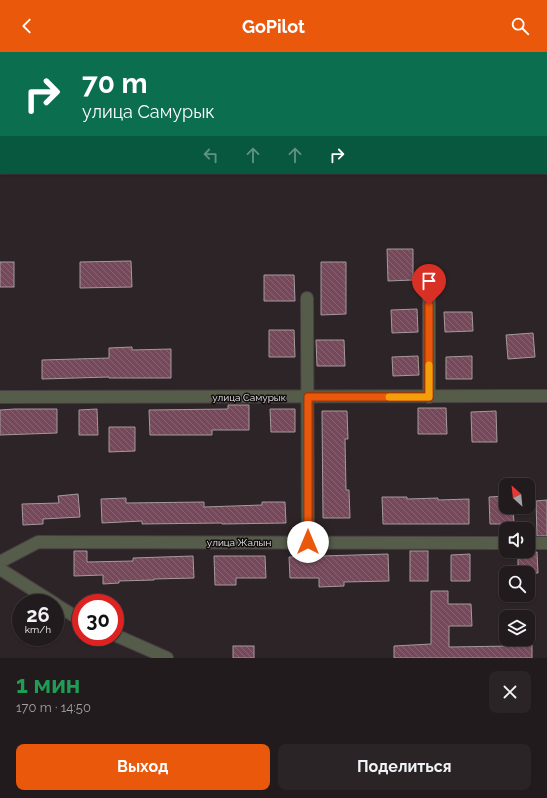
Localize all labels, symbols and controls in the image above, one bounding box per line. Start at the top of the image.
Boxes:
icon: back [16,15,38,37]
icon: search [509,15,531,37]
text: GoPilot [242,16,305,37]
text: 70 m [82,67,148,100]
icon: right [16,68,68,120]
text: улица Самурык [82,101,215,122]
icon: left [200,144,222,166]
icon: ahead [242,144,264,166]
icon: ahead [284,144,306,166]
icon: right [326,144,348,166]
pin [412,264,446,305]
icon: arrive [418,270,440,292]
street label: улица Самурык [212,392,286,403]
north arrow [499,478,535,514]
map controls [499,478,535,646]
position arrow [287,521,329,563]
button: sound [499,522,535,558]
street label: улица Жалын [207,537,271,548]
button: search [499,566,535,602]
speed limit sign: 30 [72,594,124,646]
text: 26 [26,603,50,627]
button: layers [499,610,535,646]
text: km/h [25,624,51,635]
text: 1 мин [16,670,80,699]
button: close [489,671,531,713]
text: 170 m · 14:50 [16,700,91,715]
button: Выход [16,744,270,790]
button: Поделиться [278,744,531,790]

